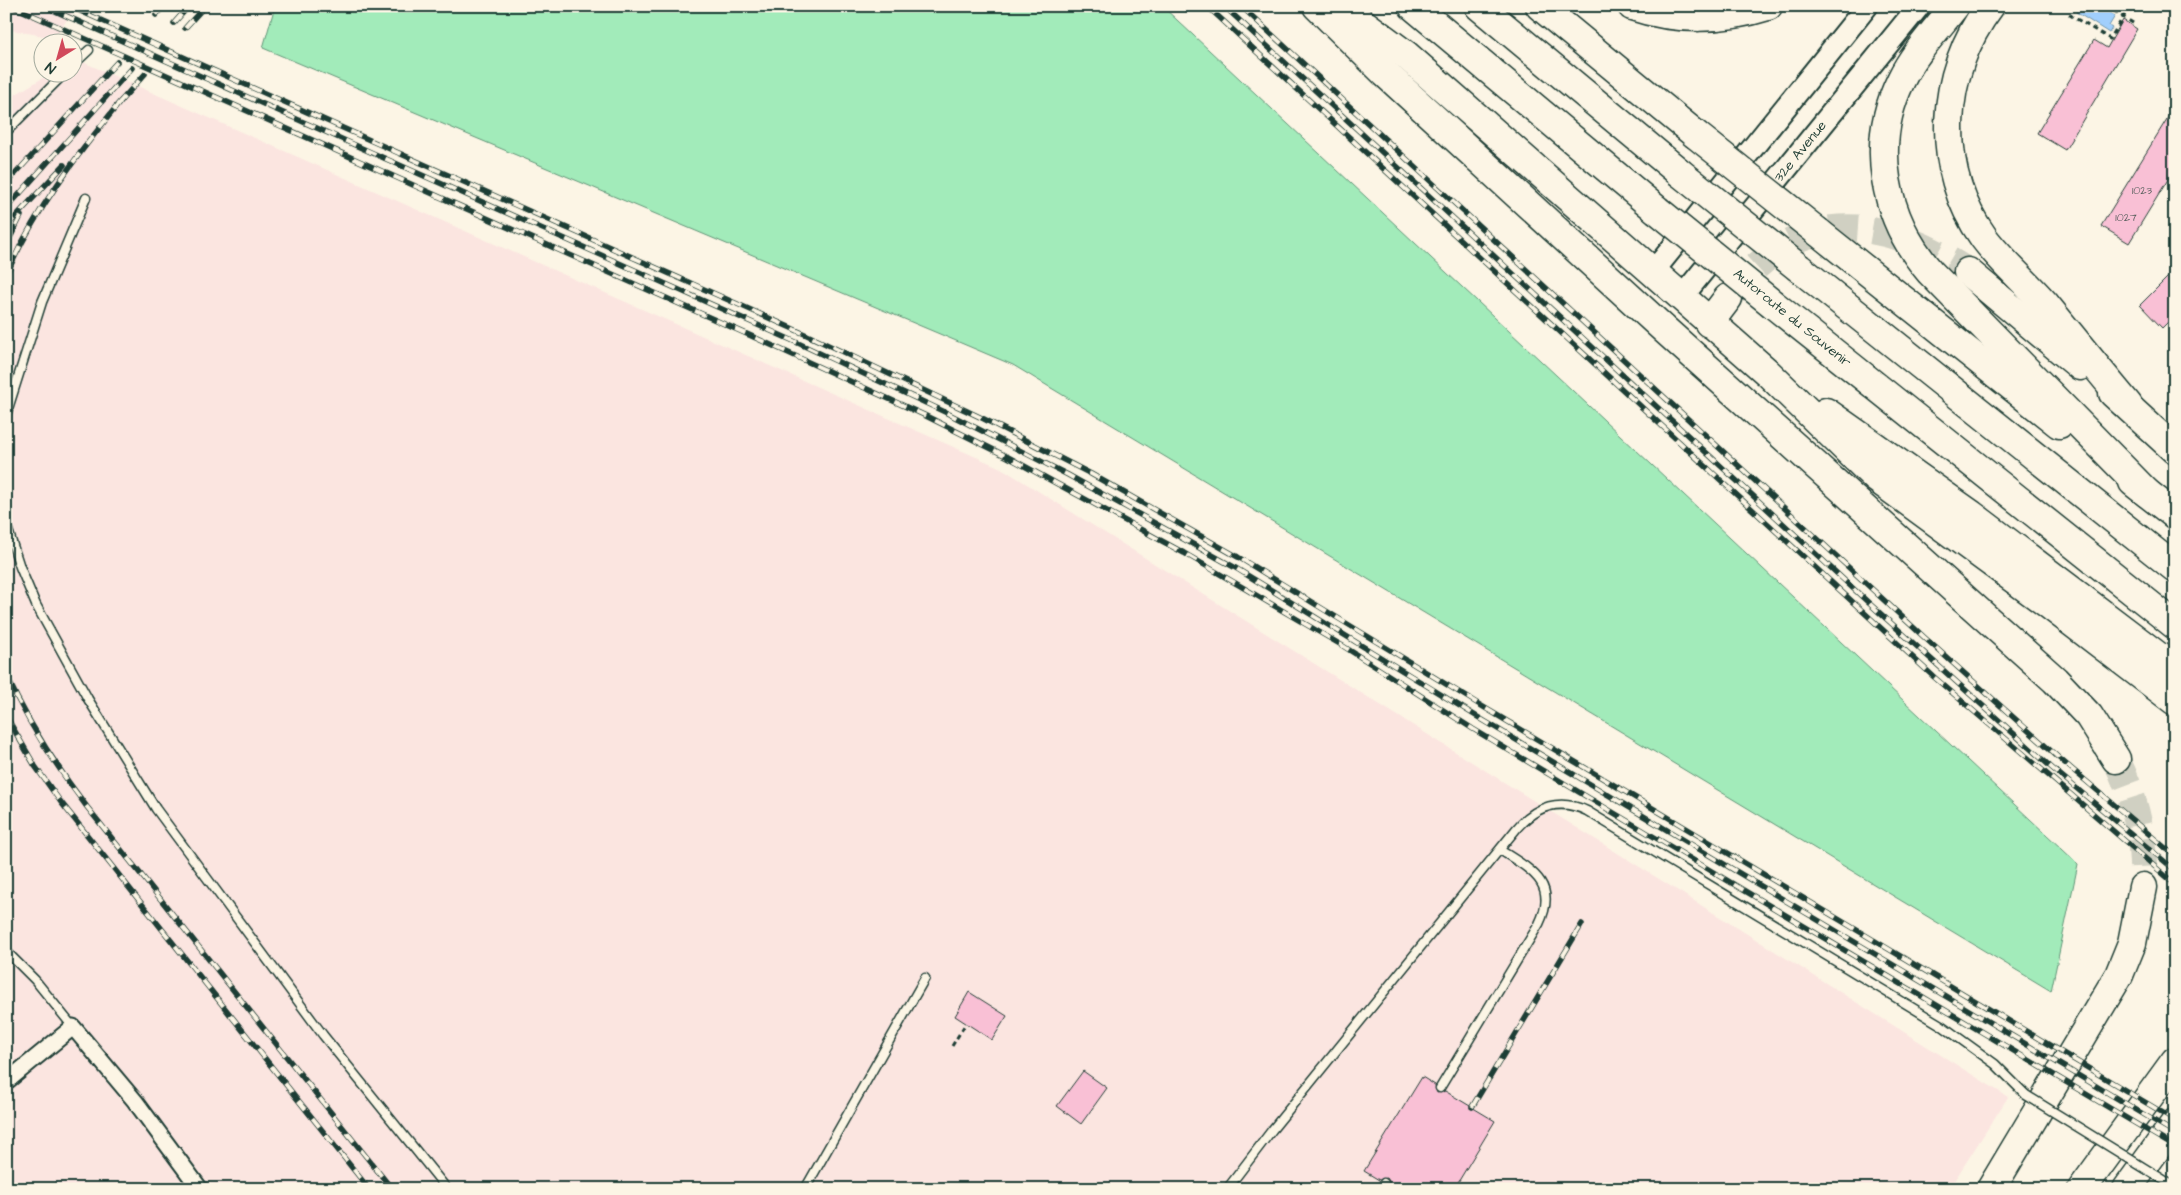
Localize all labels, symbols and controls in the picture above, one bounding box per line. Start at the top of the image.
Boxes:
north arrow [32,32,82,82]
text: N [41,57,60,78]
street label: 32e Avenue [1769,116,1832,186]
house number: 1023 [2132,183,2153,198]
house number: 1027 [2115,210,2137,225]
street label: Autoroute du Souvenir [1729,264,1856,372]

